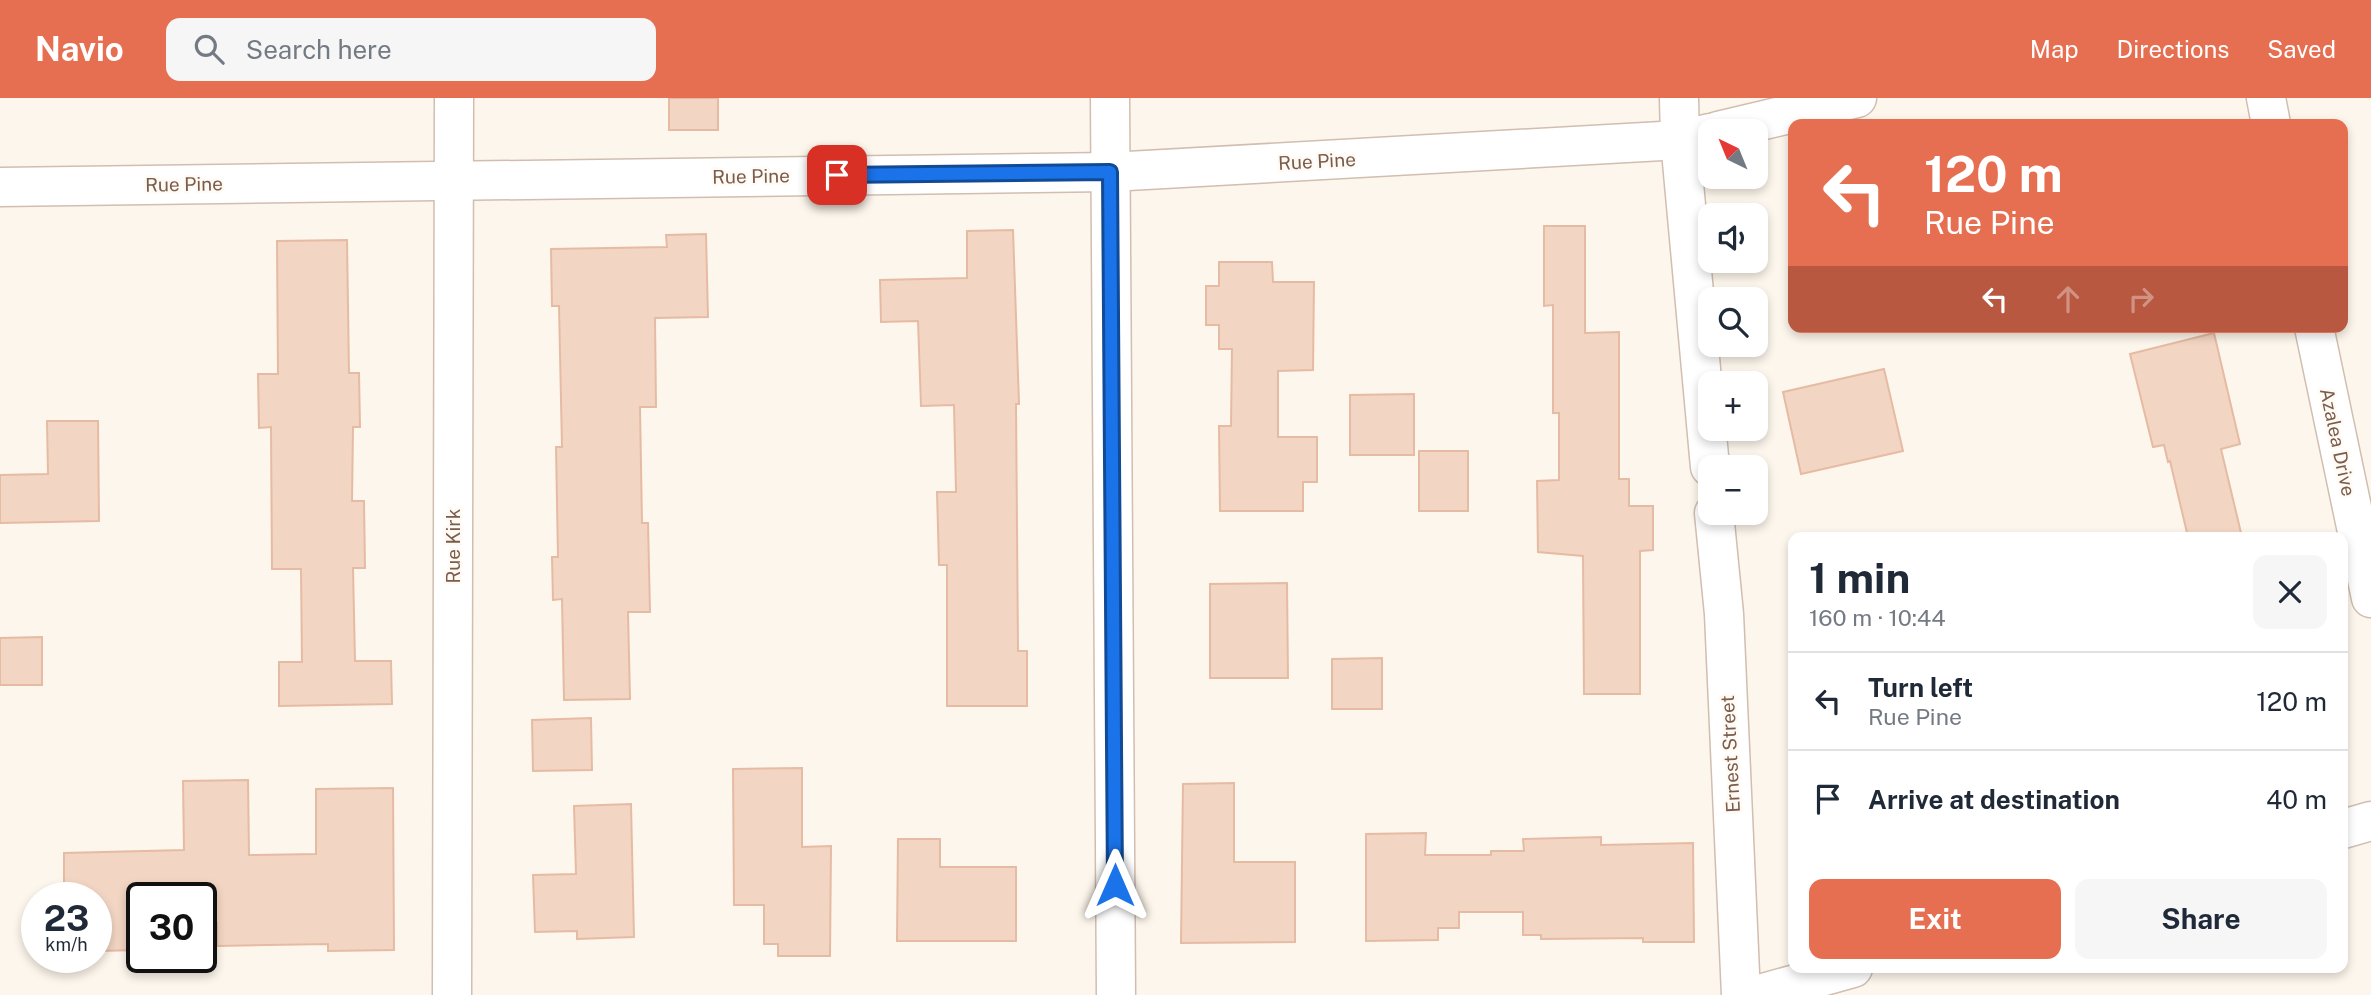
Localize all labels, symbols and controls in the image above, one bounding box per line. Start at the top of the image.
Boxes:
search box [166,18,656,81]
text: Navio [35,30,124,68]
icon: search [190,30,228,68]
text: Search here [246,34,392,65]
text: Map [2030,35,2079,63]
text: Directions [2117,35,2229,63]
text: Saved [2267,35,2336,63]
north arrow [1698,119,1768,189]
map controls [1698,119,1768,525]
pin [807,145,867,205]
text: 120 m [1924,145,2063,203]
icon: left [1809,147,1900,238]
street label: Rue Pine [1278,148,1356,174]
icon: arrive [818,156,856,194]
street label: Rue Pine [712,164,790,188]
street label: Rue Pine [145,172,223,196]
button: sound [1698,203,1768,273]
text: Rue Pine [1924,204,2055,241]
icon: left [1976,280,2014,318]
icon: ahead [2049,280,2087,318]
icon: right [2122,280,2160,318]
button: search [1698,287,1768,357]
button: + [1698,371,1768,441]
street label: Azalea Drive [2316,386,2360,498]
button: − [1698,455,1768,525]
street label: Rue Kirk [442,508,464,583]
text: 1 min [1809,553,1910,602]
button: close [2253,555,2327,629]
text: 160 m · 10:44 [1809,604,1946,631]
text: Turn left [1868,672,1973,703]
icon: left [1809,682,1847,720]
text: 120 m [2256,686,2327,717]
street label: Ernest Street [1716,695,1744,813]
text: Rue Pine [1868,703,1962,730]
icon: arrive [1809,780,1847,818]
text: Arrive at destination [1868,784,2120,815]
text: 40 m [2266,784,2327,815]
position arrow [1078,848,1152,922]
button: Exit [1809,879,2061,959]
button: Share [2075,879,2327,959]
speed limit sign: 30 [126,882,217,973]
text: 23 [44,898,89,939]
text: km/h [45,934,88,955]

